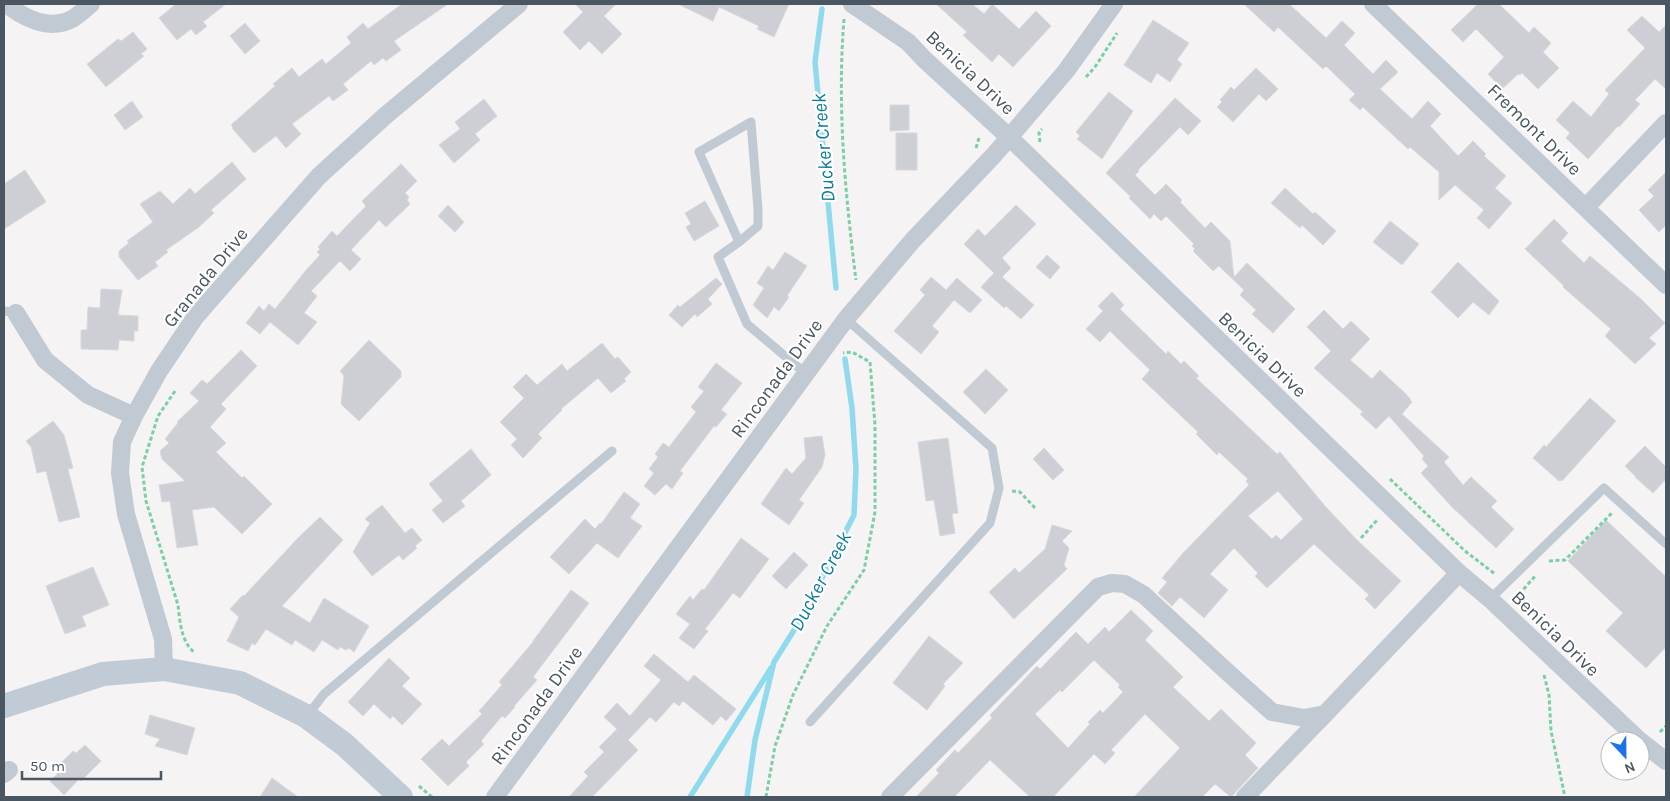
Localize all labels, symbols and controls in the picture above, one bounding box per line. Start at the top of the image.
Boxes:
street label: Benicia Drive [921,26,1019,119]
street label: Fremont Drive [1483,79,1586,180]
water label: Ducker Creek [807,92,840,203]
street label: Granada Drive [159,223,253,332]
street label: Benicia Drive [1214,307,1311,402]
street label: Rinconada Drive [726,315,827,442]
water label: Ducker Creek [785,527,857,635]
street label: Benicia Drive [1507,586,1604,681]
street label: Rinconada Drive [486,642,587,769]
north arrow [1600,731,1650,781]
scale bar [22,748,161,780]
text: 50 m [30,757,65,775]
text: N [1622,758,1638,777]

